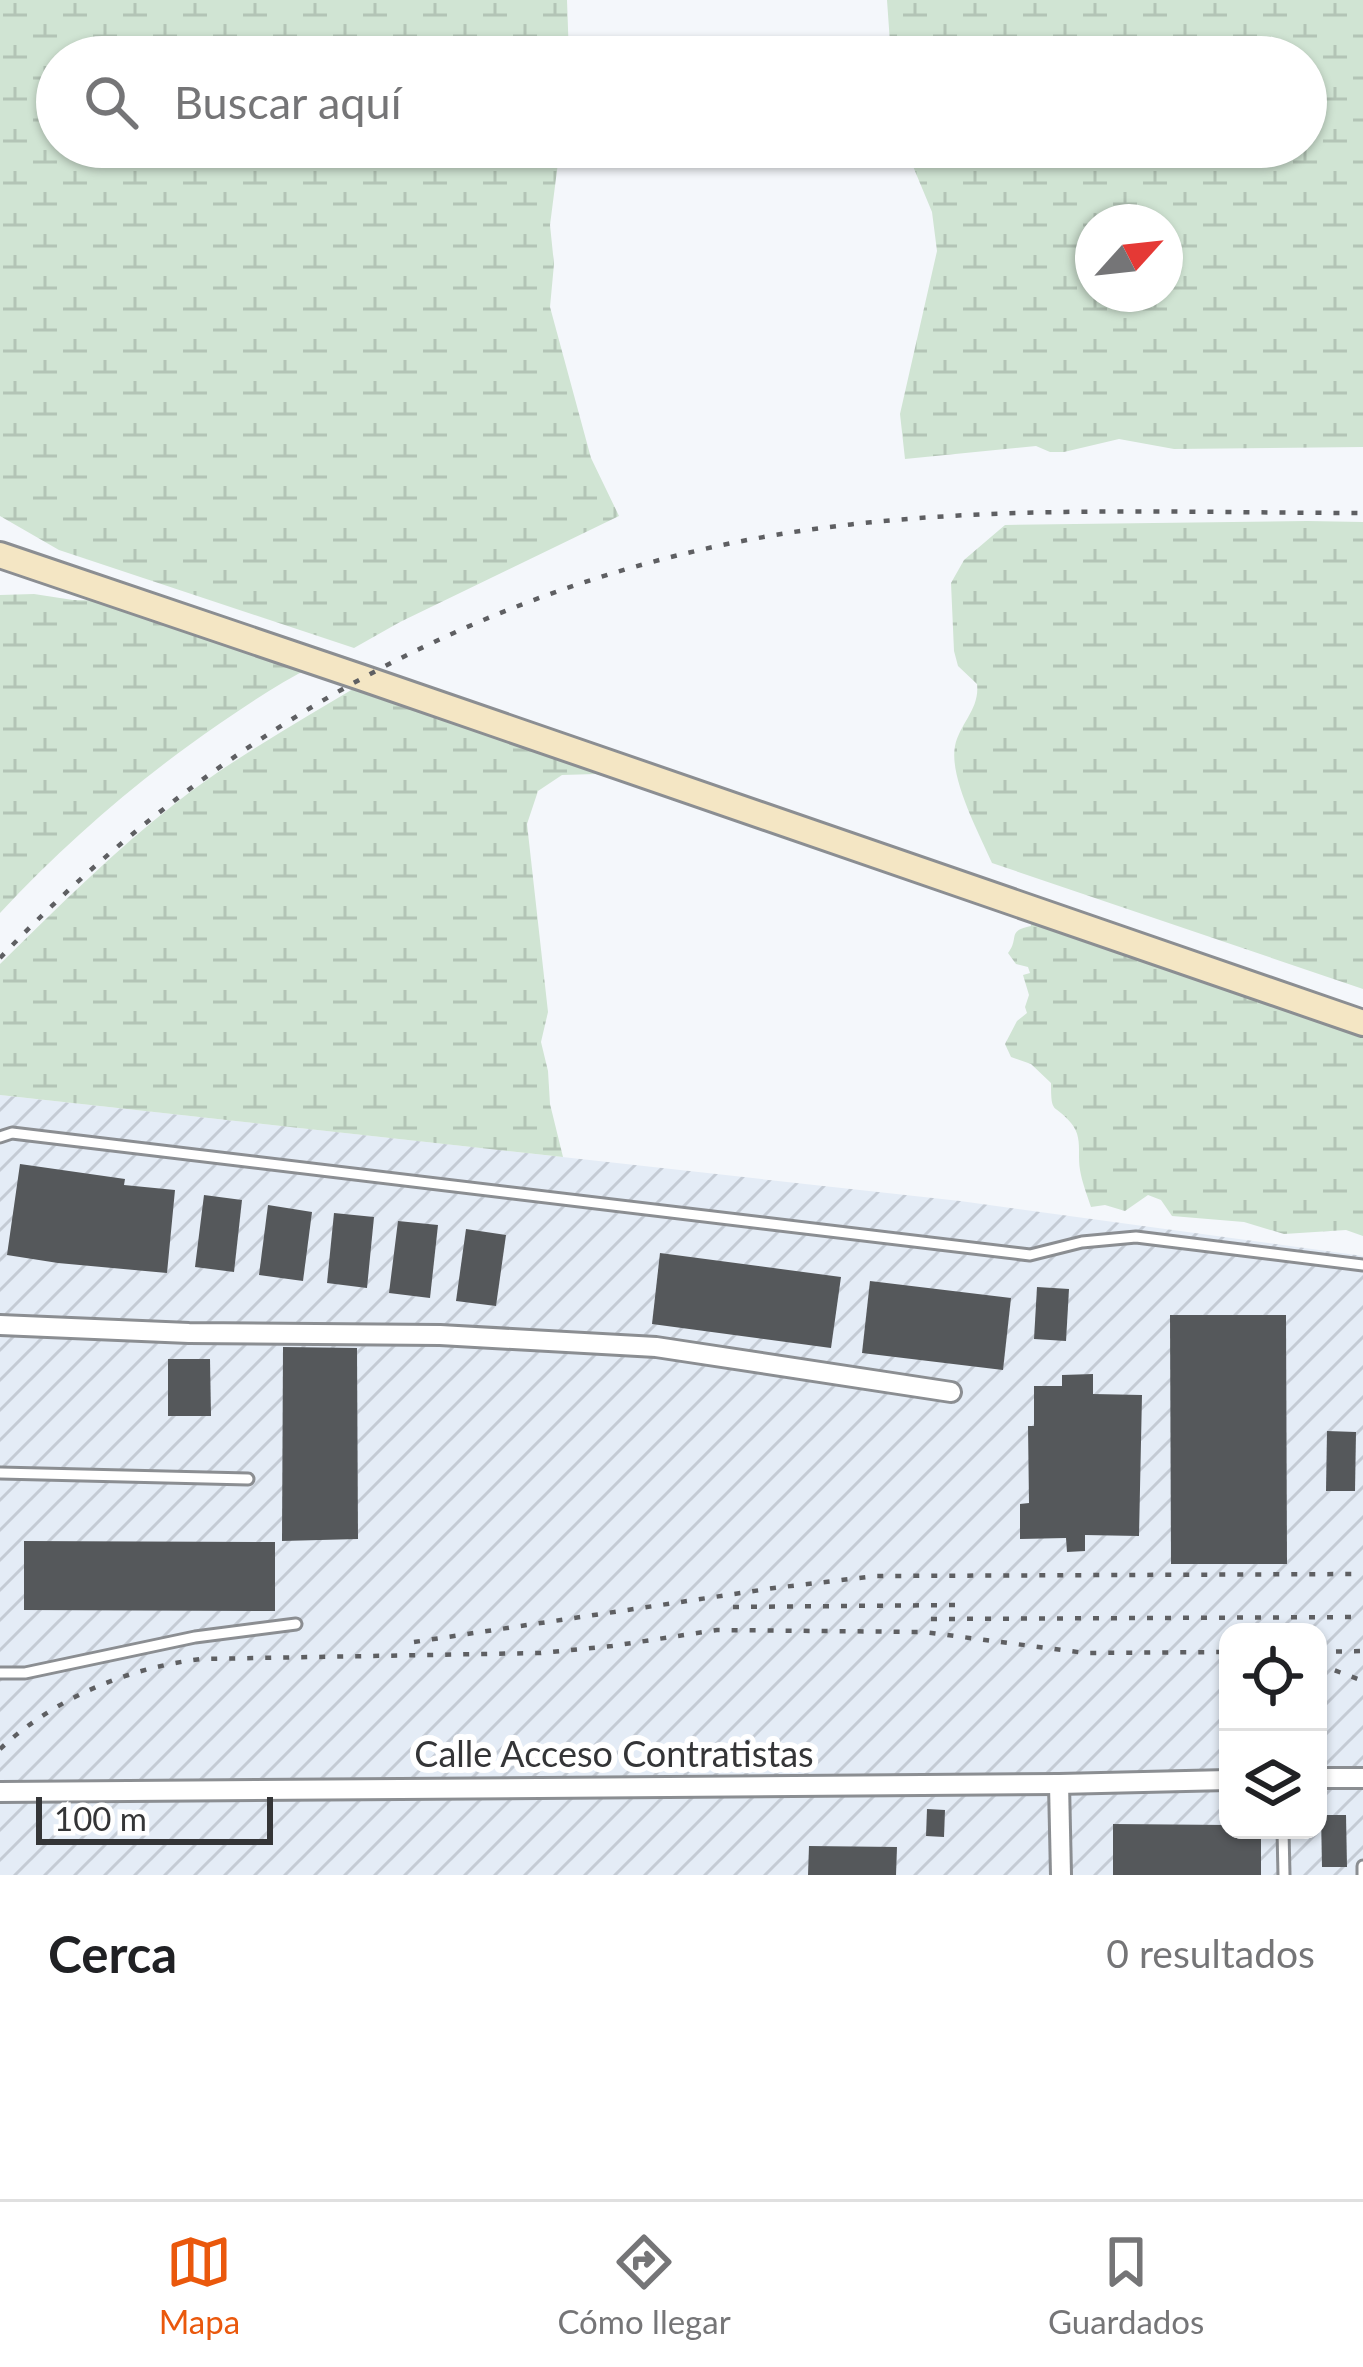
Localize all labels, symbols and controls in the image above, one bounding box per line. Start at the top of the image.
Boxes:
search box [36,36,1327,168]
icon: search [78,69,144,135]
text: Buscar aquí [174,75,401,129]
north arrow [1075,204,1183,312]
map controls [1219,1623,1327,1839]
button: locate [1219,1623,1327,1731]
street label: Calle Acceso Contratistas [414,1731,814,1775]
button: layers [1219,1731,1327,1839]
scale bar [36,1791,273,1844]
text: 100 m [54,1798,147,1838]
text: Cerca [48,1923,177,1984]
text: 0 resultados [1106,1930,1315,1976]
tab: Mapa [159,2229,240,2341]
tab: Cómo llegar [557,2229,731,2341]
tab: Guardados [1048,2229,1204,2341]

